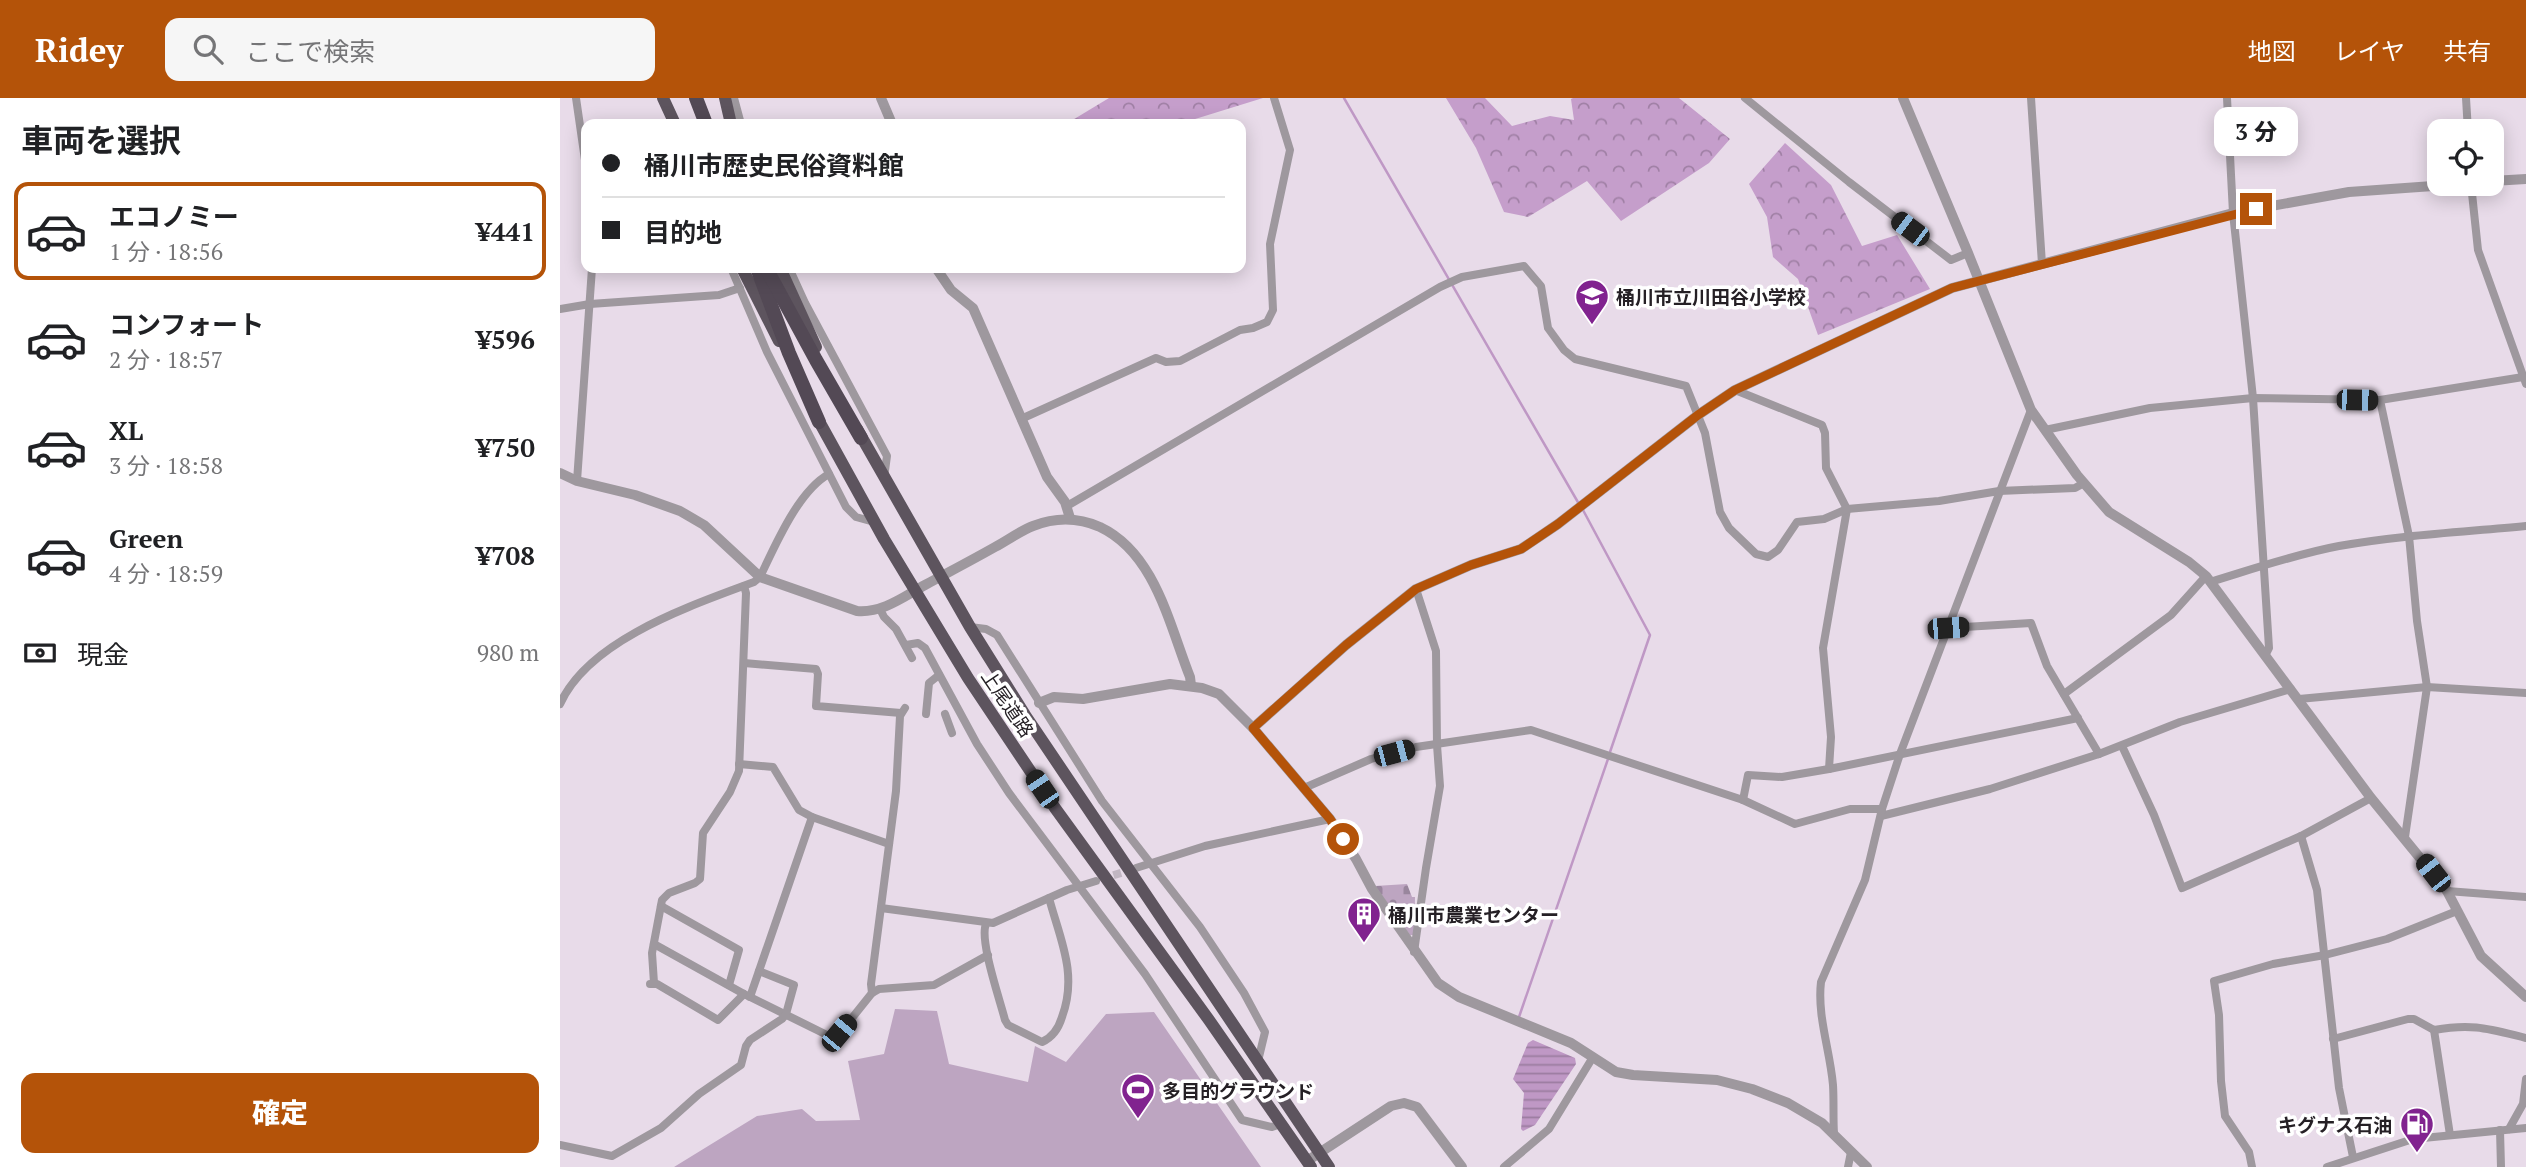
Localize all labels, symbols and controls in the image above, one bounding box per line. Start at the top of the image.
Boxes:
search box [165,18,655,81]
text: Ridey [35,28,123,71]
icon: search [189,30,227,68]
text: ここで検索 [245,34,375,68]
text: 地図 [2248,35,2296,67]
text: レイヤ [2334,35,2405,67]
text: 共有 [2443,35,2491,67]
callout: 3 分 [2214,108,2298,156]
text: 3 分 [2235,116,2277,147]
text: 車両を選択 [21,119,181,161]
map controls [2427,119,2504,196]
button: locate [2427,119,2504,196]
text: 桶川市歴史民俗資料館 [644,148,904,182]
route end [2240,193,2272,225]
text: エコノミー [109,199,239,233]
icon: car [25,200,88,263]
car [1887,208,1934,250]
text: ¥441 [476,214,535,248]
text: 目的地 [644,215,722,249]
text: 1 分 · 18:56 [109,236,223,267]
school or university icon: 桶川市立川田谷小学校 [1573,277,1611,326]
place label: 桶川市立川田谷小学校 [1616,284,1806,309]
text: コンフォート [109,307,264,341]
icon: car [25,308,88,371]
text: ¥596 [476,322,535,356]
text: 2 分 · 18:57 [109,344,223,375]
car [2336,389,2379,411]
text: XL [109,413,143,447]
icon: car [25,416,88,479]
text: ¥750 [476,430,535,464]
text: 3 分 · 18:58 [109,450,223,481]
text: Green [109,521,183,555]
icon: car [25,524,88,587]
text: ¥708 [476,538,535,572]
text: 4 分 · 18:59 [109,558,223,589]
car [1927,616,1970,640]
icon: cash [21,634,59,672]
text: 現金 [77,637,129,671]
text: 980 m [477,637,539,668]
street label: 上尾道路 [976,665,1040,741]
car [1371,737,1418,769]
car [1022,766,1063,812]
route start [1327,823,1359,855]
car [2412,850,2455,896]
building icon: 桶川市農業センター [1345,895,1383,944]
place label: 桶川市農業センター [1388,902,1559,927]
car [818,1010,861,1056]
sports icon: 多目的グラウンド [1119,1071,1157,1120]
button: 確定 [21,1073,539,1153]
place label: 多目的グラウンド [1162,1078,1314,1103]
fuel station icon: キグナス石油 [2398,1105,2436,1154]
place label: キグナス石油 [2278,1112,2392,1137]

